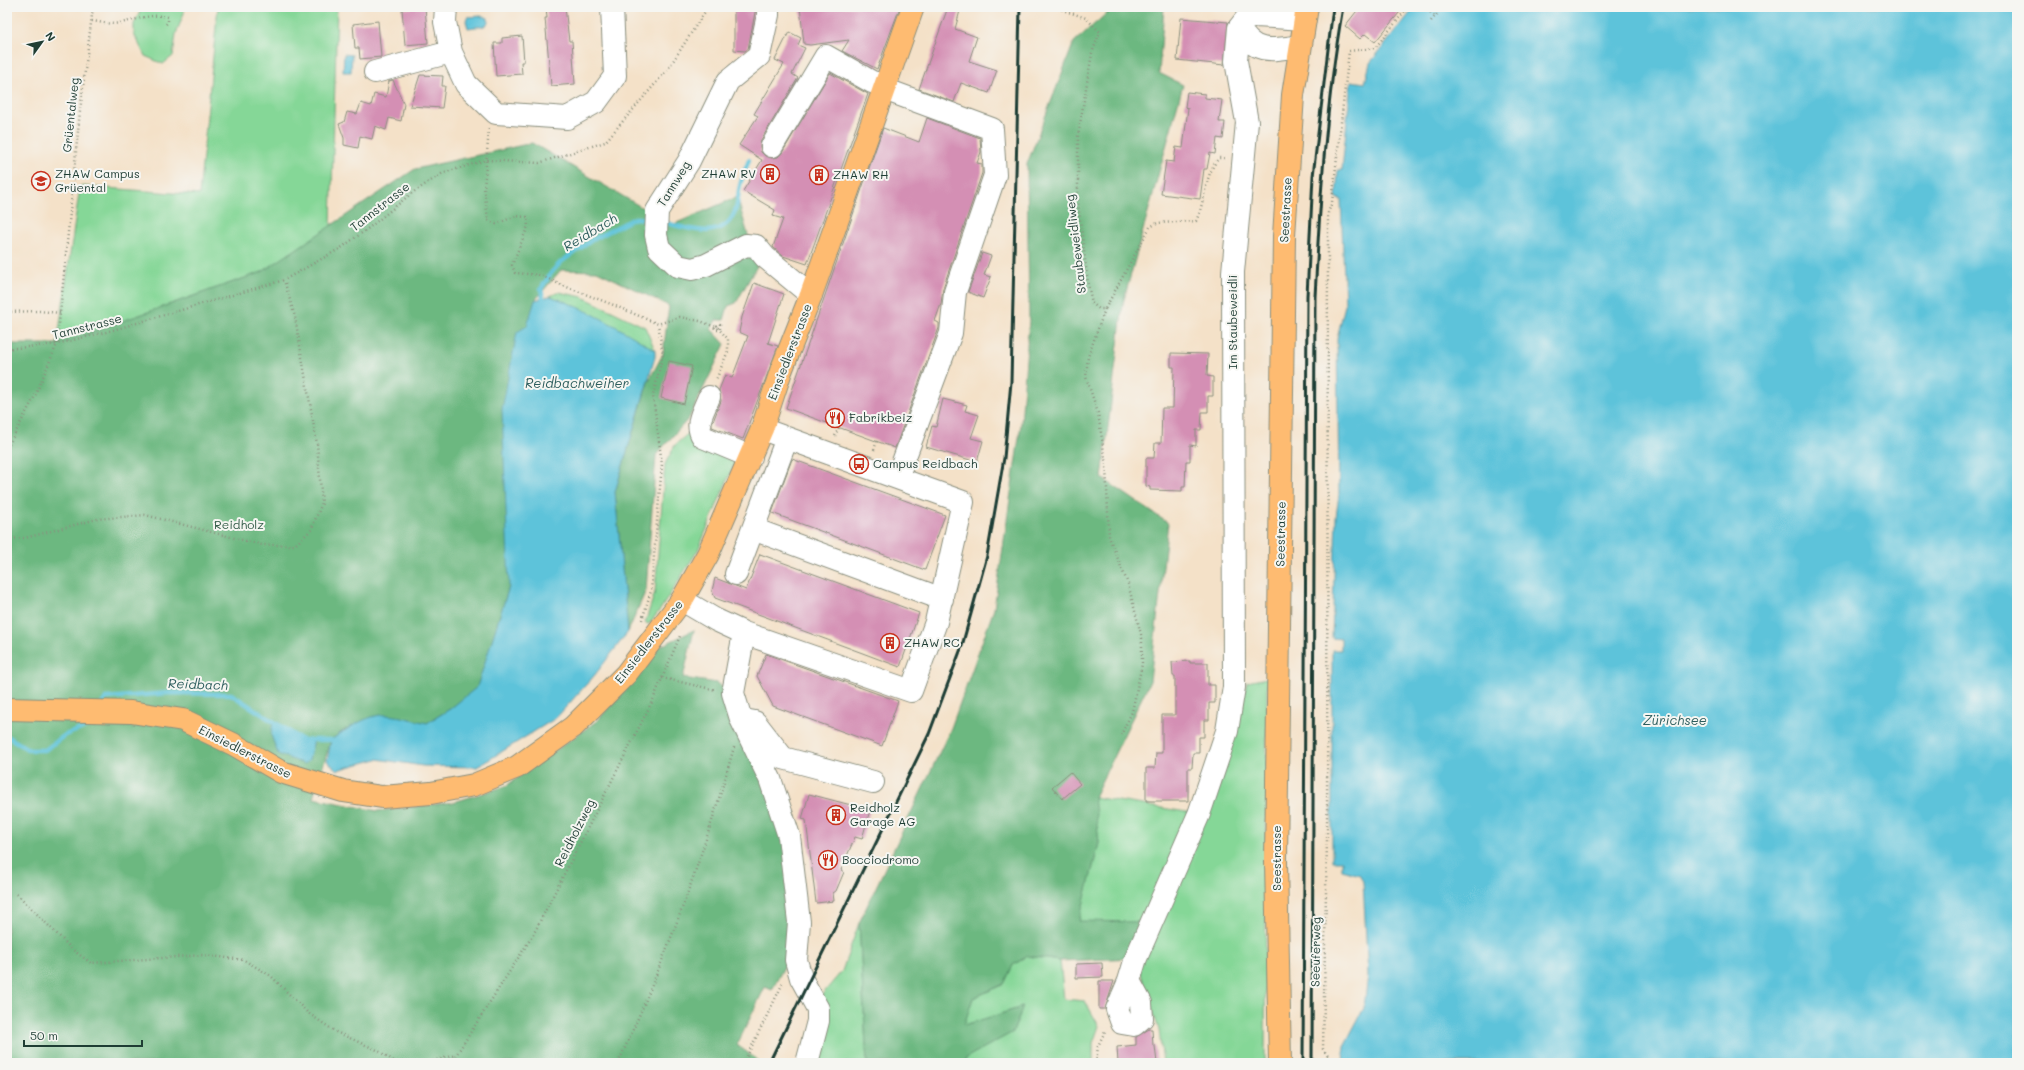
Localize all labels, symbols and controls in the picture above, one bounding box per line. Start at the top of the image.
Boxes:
north arrow [22,22,62,62]
text: N [42,29,59,44]
street label: Grüentalweg [58,77,82,153]
street label: Tannweg [653,158,694,209]
building icon: ZHAW RV [759,163,781,185]
building icon: ZHAW RH [808,164,830,186]
place label: ZHAW Campus Grüental [55,165,140,195]
place label: ZHAW RV [701,165,756,181]
place label: ZHAW RH [833,166,889,182]
school or university icon: ZHAW Campus Grüental [30,170,52,192]
street label: Seestrasse [1275,177,1295,243]
street label: Tannstrasse [346,178,412,234]
street label: Staubeweidliweg [1061,194,1089,295]
water label: Reidbach [560,209,620,254]
street label: Im Staubeweidli [1224,275,1240,369]
street label: Einsiedlerstrasse [763,301,815,402]
street label: Tannstrasse [50,310,123,342]
water label: Reidbachweiher [525,374,629,391]
restaurant icon: Fabrikbeiz [824,407,846,429]
place label: Fabrikbeiz [849,409,913,425]
bus stop icon: Campus Reidbach [848,453,870,475]
place label: Campus Reidbach [873,455,978,471]
street label: Seestrasse [1271,501,1289,567]
park label: Reidholz [214,516,264,532]
street label: Einsiedlerstrasse [611,596,686,686]
building icon: ZHAW RC [879,632,901,654]
place label: ZHAW RC [904,634,960,650]
water label: Reidbach [168,674,228,693]
water label: Zürichsee [1643,711,1707,728]
street label: Einsiedlerstrasse [196,721,294,781]
street label: Reidholzweg [550,796,598,869]
place label: Reidholz Garage AG [850,799,915,829]
building icon: Reidholz Garage AG [825,804,847,826]
street label: Seestrasse [1268,825,1284,891]
restaurant icon: Bocciodromo [817,849,839,871]
place label: Bocciodromo [842,851,919,867]
street label: Seeuferweg [1306,917,1324,987]
scale bar [24,1022,142,1048]
text: 50 m [30,1027,58,1043]

